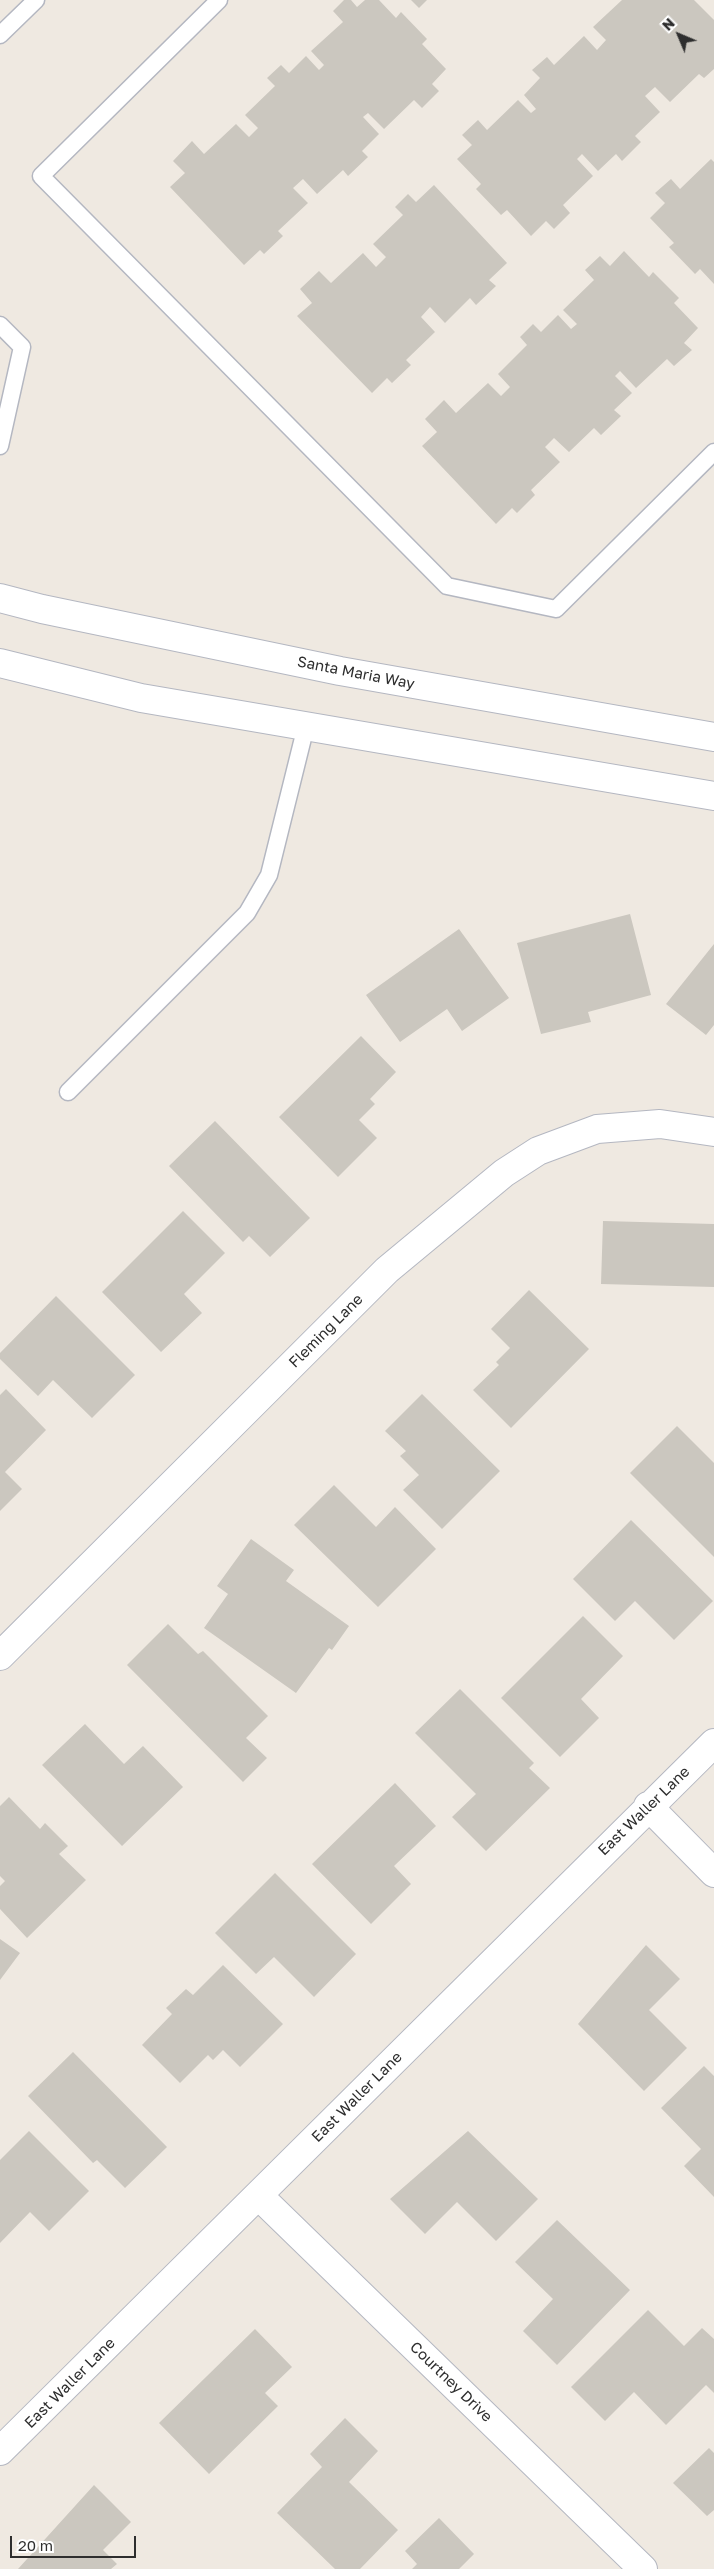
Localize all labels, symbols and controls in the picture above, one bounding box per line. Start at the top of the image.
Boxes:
north arrow [654,10,704,60]
text: N [658,14,678,34]
street label: Santa Maria Way [296,653,416,693]
street label: Fleming Lane [285,1290,367,1372]
street label: East Waller Lane [594,1763,694,1859]
street label: East Waller Lane [308,2048,406,2146]
street label: East Waller Lane [21,2334,119,2432]
street label: Courtney Drive [406,2338,496,2426]
scale bar [12,2526,139,2558]
text: 20 m [18,2536,53,2554]

